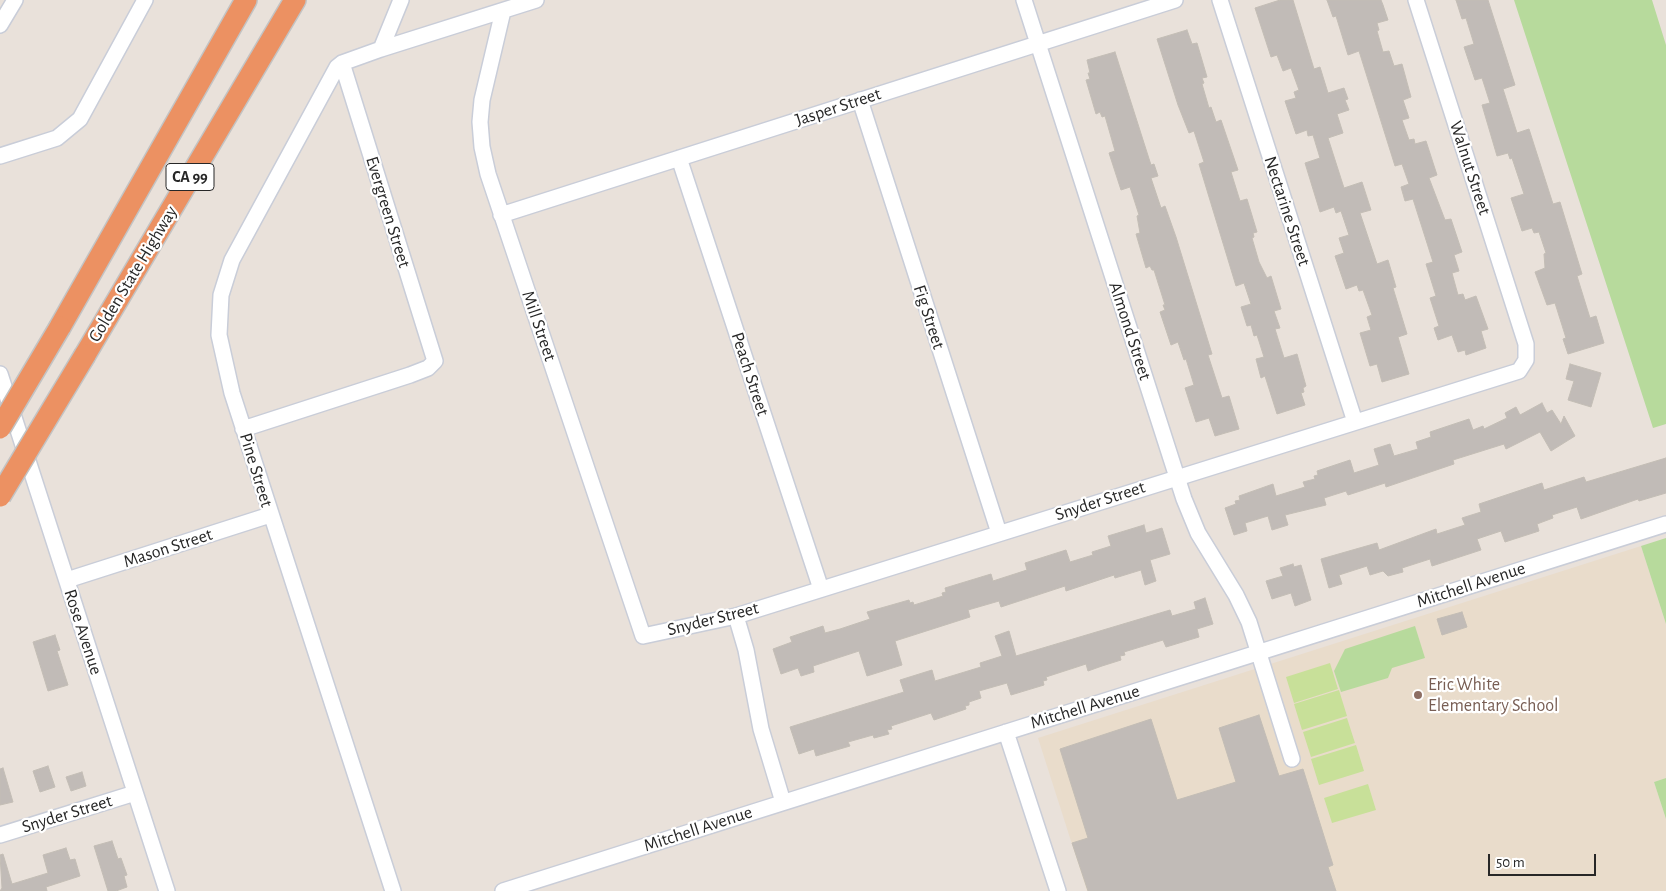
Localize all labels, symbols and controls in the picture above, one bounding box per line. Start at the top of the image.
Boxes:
street label: Jasper Street [792,83,884,131]
street label: Walnut Street [1445,118,1495,218]
street label: Nectarine Street [1259,153,1315,269]
street label: Evergreen Street [361,154,415,270]
road number: CA 99 [166,163,214,190]
street label: Golden State Highway [84,202,182,346]
street label: Almond Street [1104,279,1156,383]
street label: Fig Street [908,282,950,352]
street label: Mill Street [517,288,561,364]
street label: Peach Street [726,329,774,419]
street label: Pine Street [234,430,278,510]
street label: Snyder Street [1052,476,1148,526]
street label: Mason Street [121,523,215,573]
street label: Mitchell Avenue [1414,557,1528,613]
street label: Rose Avenue [59,587,107,677]
street label: Snyder Street [665,597,761,641]
place label: Eric White Elementary School [1428,674,1558,716]
street label: Mitchell Avenue [1028,680,1142,734]
marker: Eric White Elementary School [1412,689,1424,701]
street label: Snyder Street [19,790,115,838]
street label: Mitchell Avenue [641,801,755,857]
scale bar [1491,844,1598,876]
text: 50 m [1496,855,1525,870]

